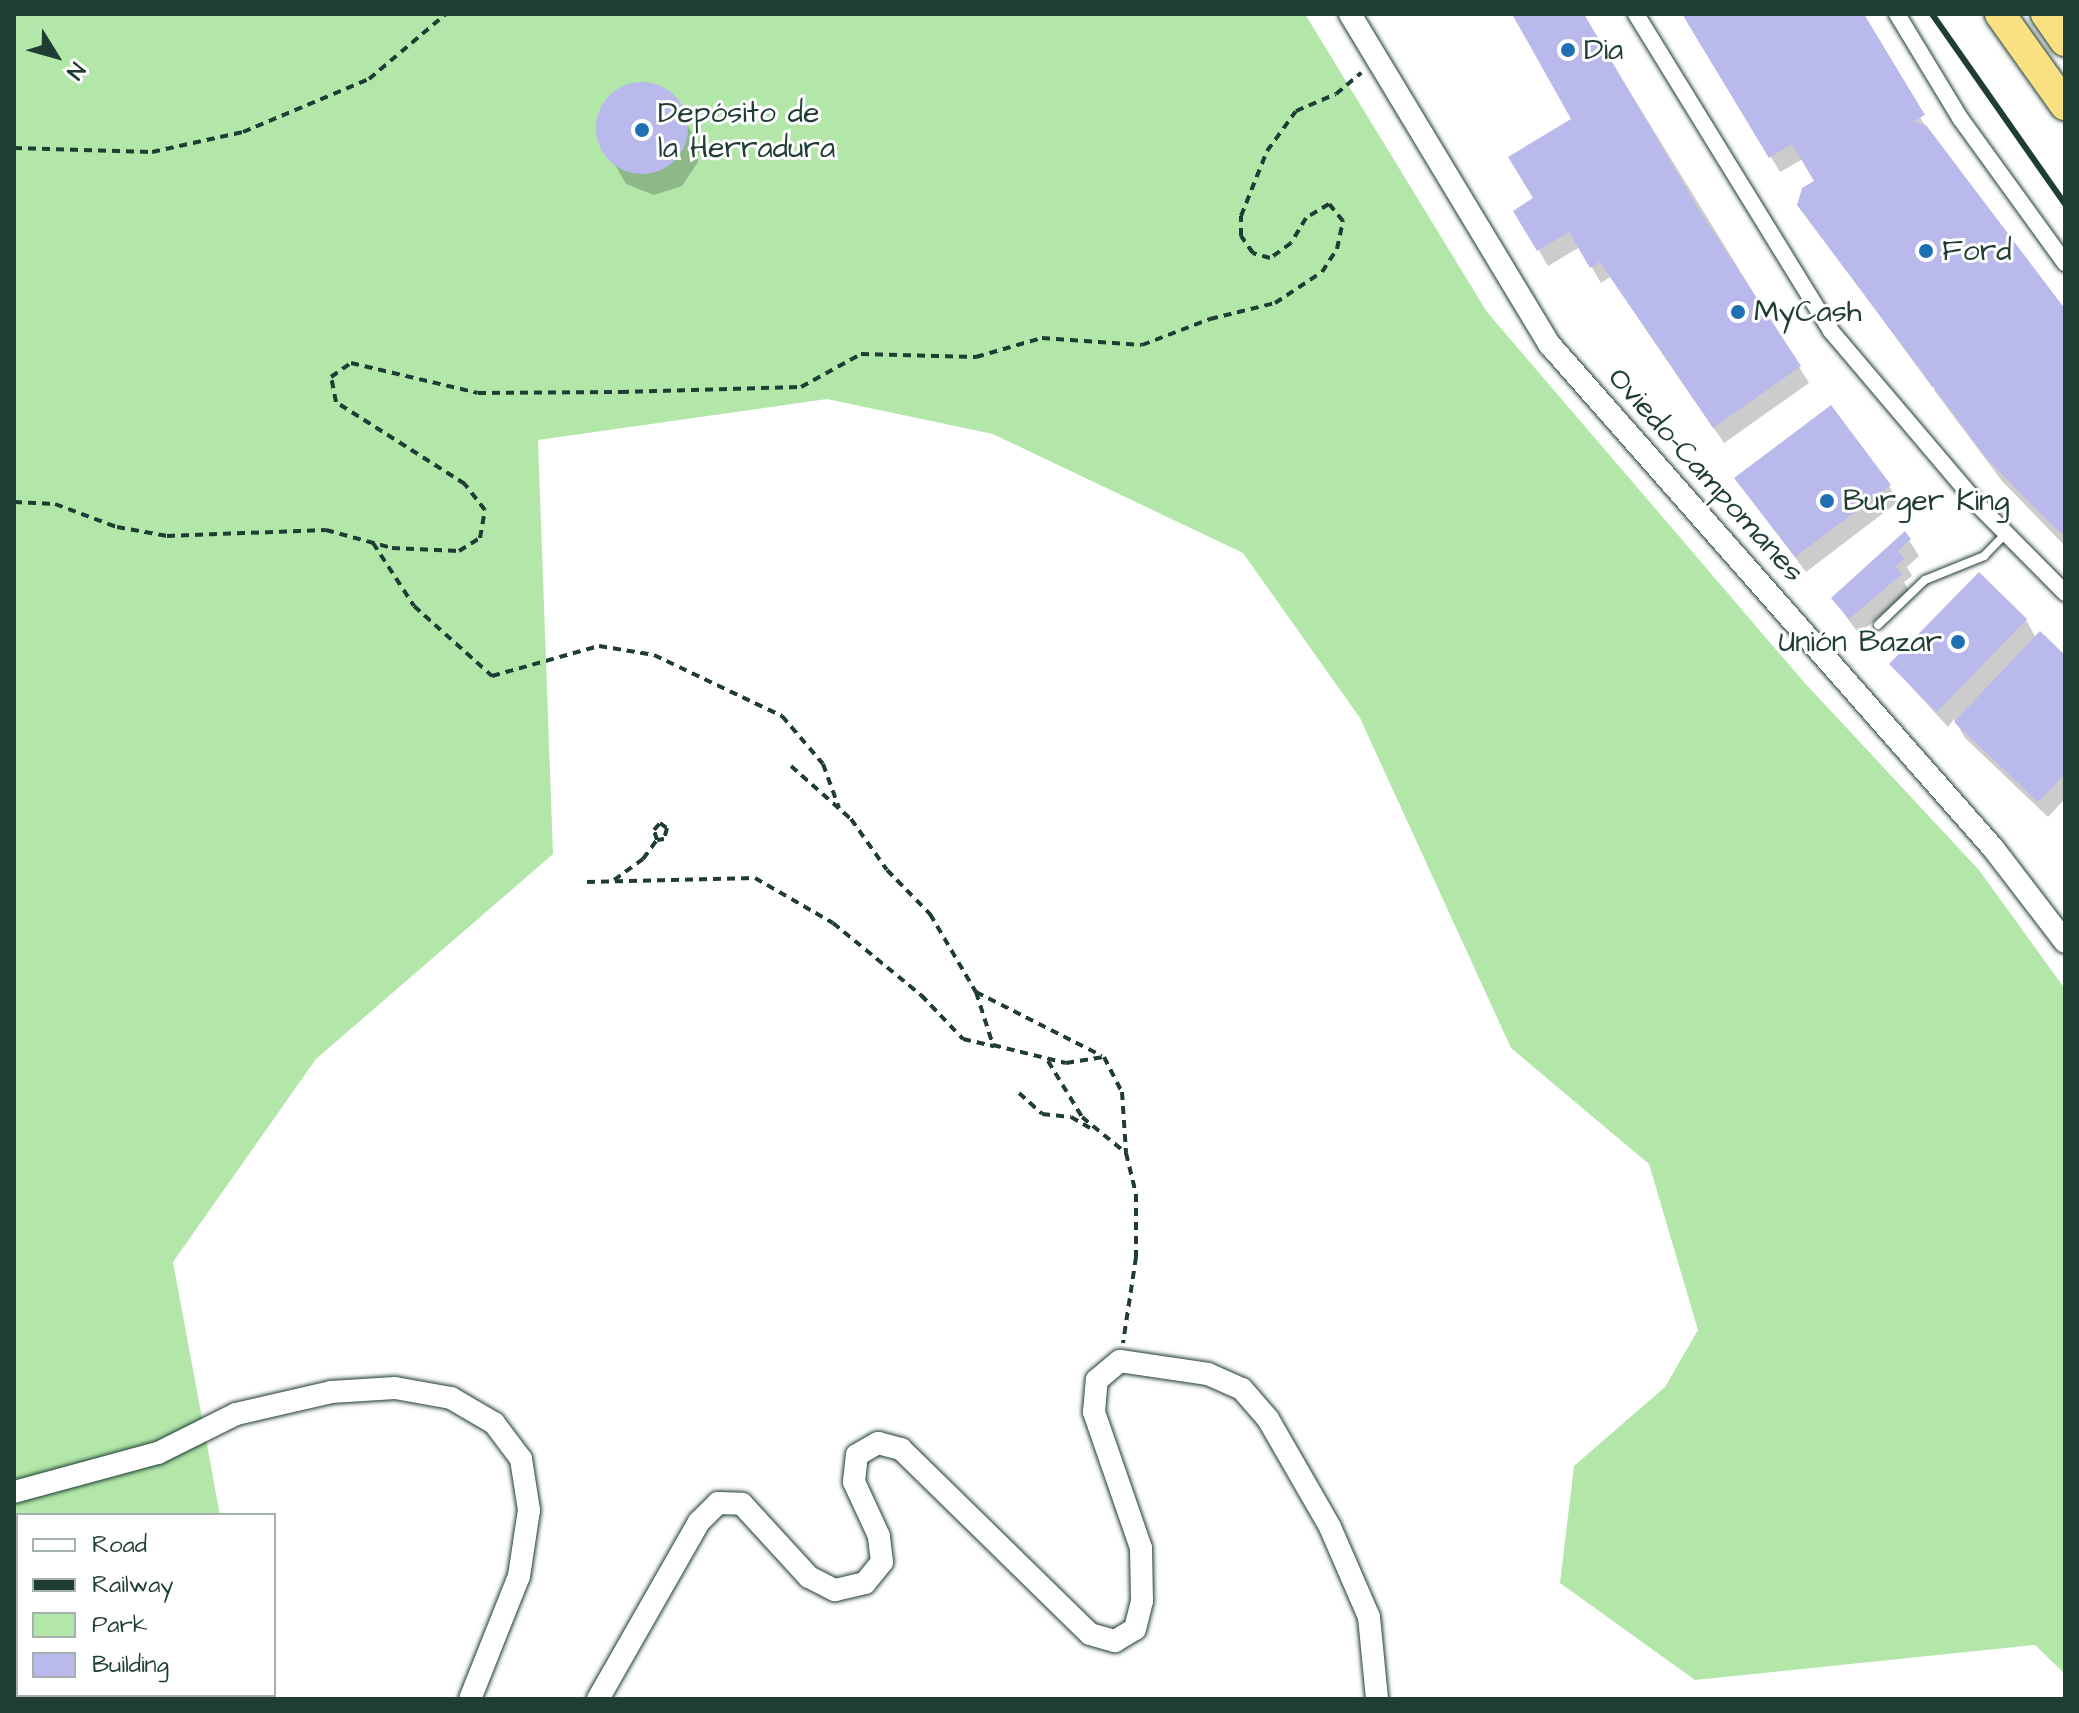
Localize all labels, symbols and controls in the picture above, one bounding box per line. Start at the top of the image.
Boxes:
north arrow [16,16,96,96]
place label: Dia [1584,32,1623,68]
marker: Dia [1559,41,1577,59]
text: N [59,56,92,86]
place label: Depósito de la Herradura [658,95,835,166]
marker: Depósito de la Herradura [633,121,651,139]
place label: Ford [1942,233,2012,269]
marker: Ford [1917,242,1935,260]
place label: MyCash [1754,294,1862,330]
marker: MyCash [1729,303,1747,321]
street label: Oviedo-Campomanes [1600,360,1812,590]
place label: Burger King [1843,483,2010,519]
marker: Burger King [1818,492,1836,510]
place label: Unión Bazar [1778,624,1942,660]
marker: Unión Bazar [1949,633,1967,651]
legend [16,1513,276,1697]
text: Road [92,1528,147,1562]
text: Railway [92,1568,174,1602]
text: Park [92,1608,148,1642]
text: Building [92,1648,169,1682]

